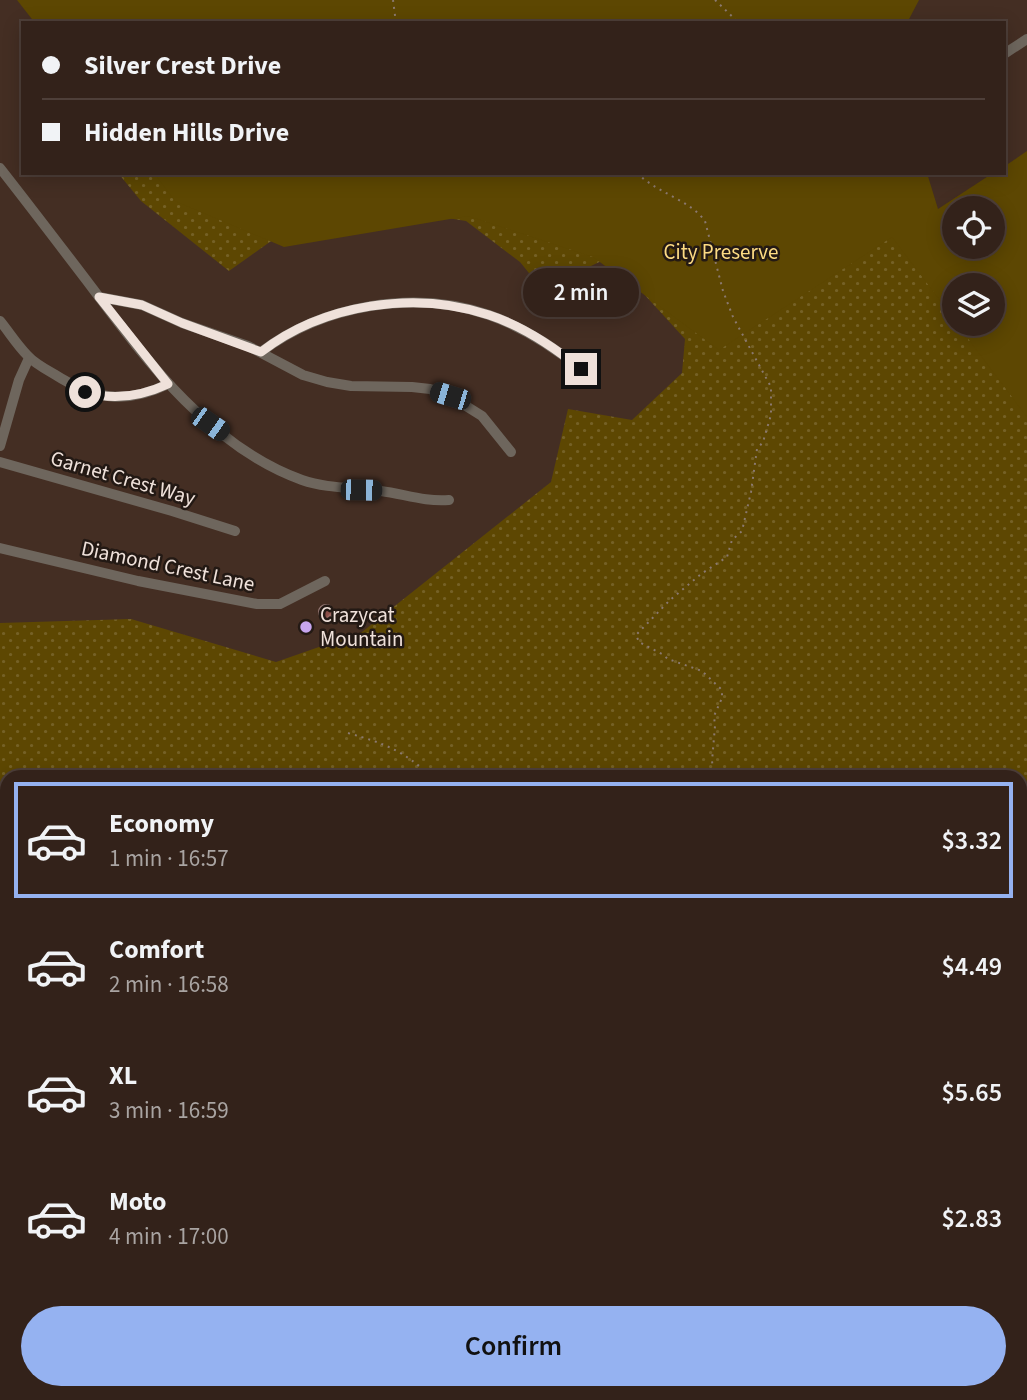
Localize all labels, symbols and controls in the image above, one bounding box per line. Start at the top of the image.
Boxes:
text: Silver Crest Drive [84,47,281,84]
text: Hidden Hills Drive [84,114,289,151]
map controls [942,196,1005,336]
button: locate [942,196,1005,259]
park label: City Preserve [664,237,778,267]
callout: 2 min [523,268,639,316]
button: layers [942,273,1005,336]
text: 2 min [554,276,608,309]
route end [565,353,597,385]
route start [69,376,101,408]
car [427,380,474,412]
car [187,403,234,445]
street label: Garnet Crest Way [47,443,199,513]
car [340,479,383,501]
street label: Diamond Crest Lane [78,533,258,599]
place label: Crazycat Mountain [320,600,403,654]
marker: Crazycat Mountain [298,619,314,635]
text: Economy [109,805,214,842]
icon: car [25,809,88,872]
text: $3.32 [941,822,1002,859]
text: 1 min · 16:57 [109,842,229,875]
text: Comfort [109,931,204,968]
icon: car [25,935,88,998]
text: $4.49 [941,948,1002,985]
text: 2 min · 16:58 [109,968,229,1001]
text: XL [109,1057,137,1094]
icon: car [25,1061,88,1124]
text: $5.65 [941,1074,1002,1111]
text: 3 min · 16:59 [109,1094,229,1127]
text: Moto [109,1183,166,1220]
icon: car [25,1187,88,1250]
text: $2.83 [941,1200,1002,1237]
text: 4 min · 17:00 [109,1220,229,1253]
button: Confirm [21,1306,1006,1386]

